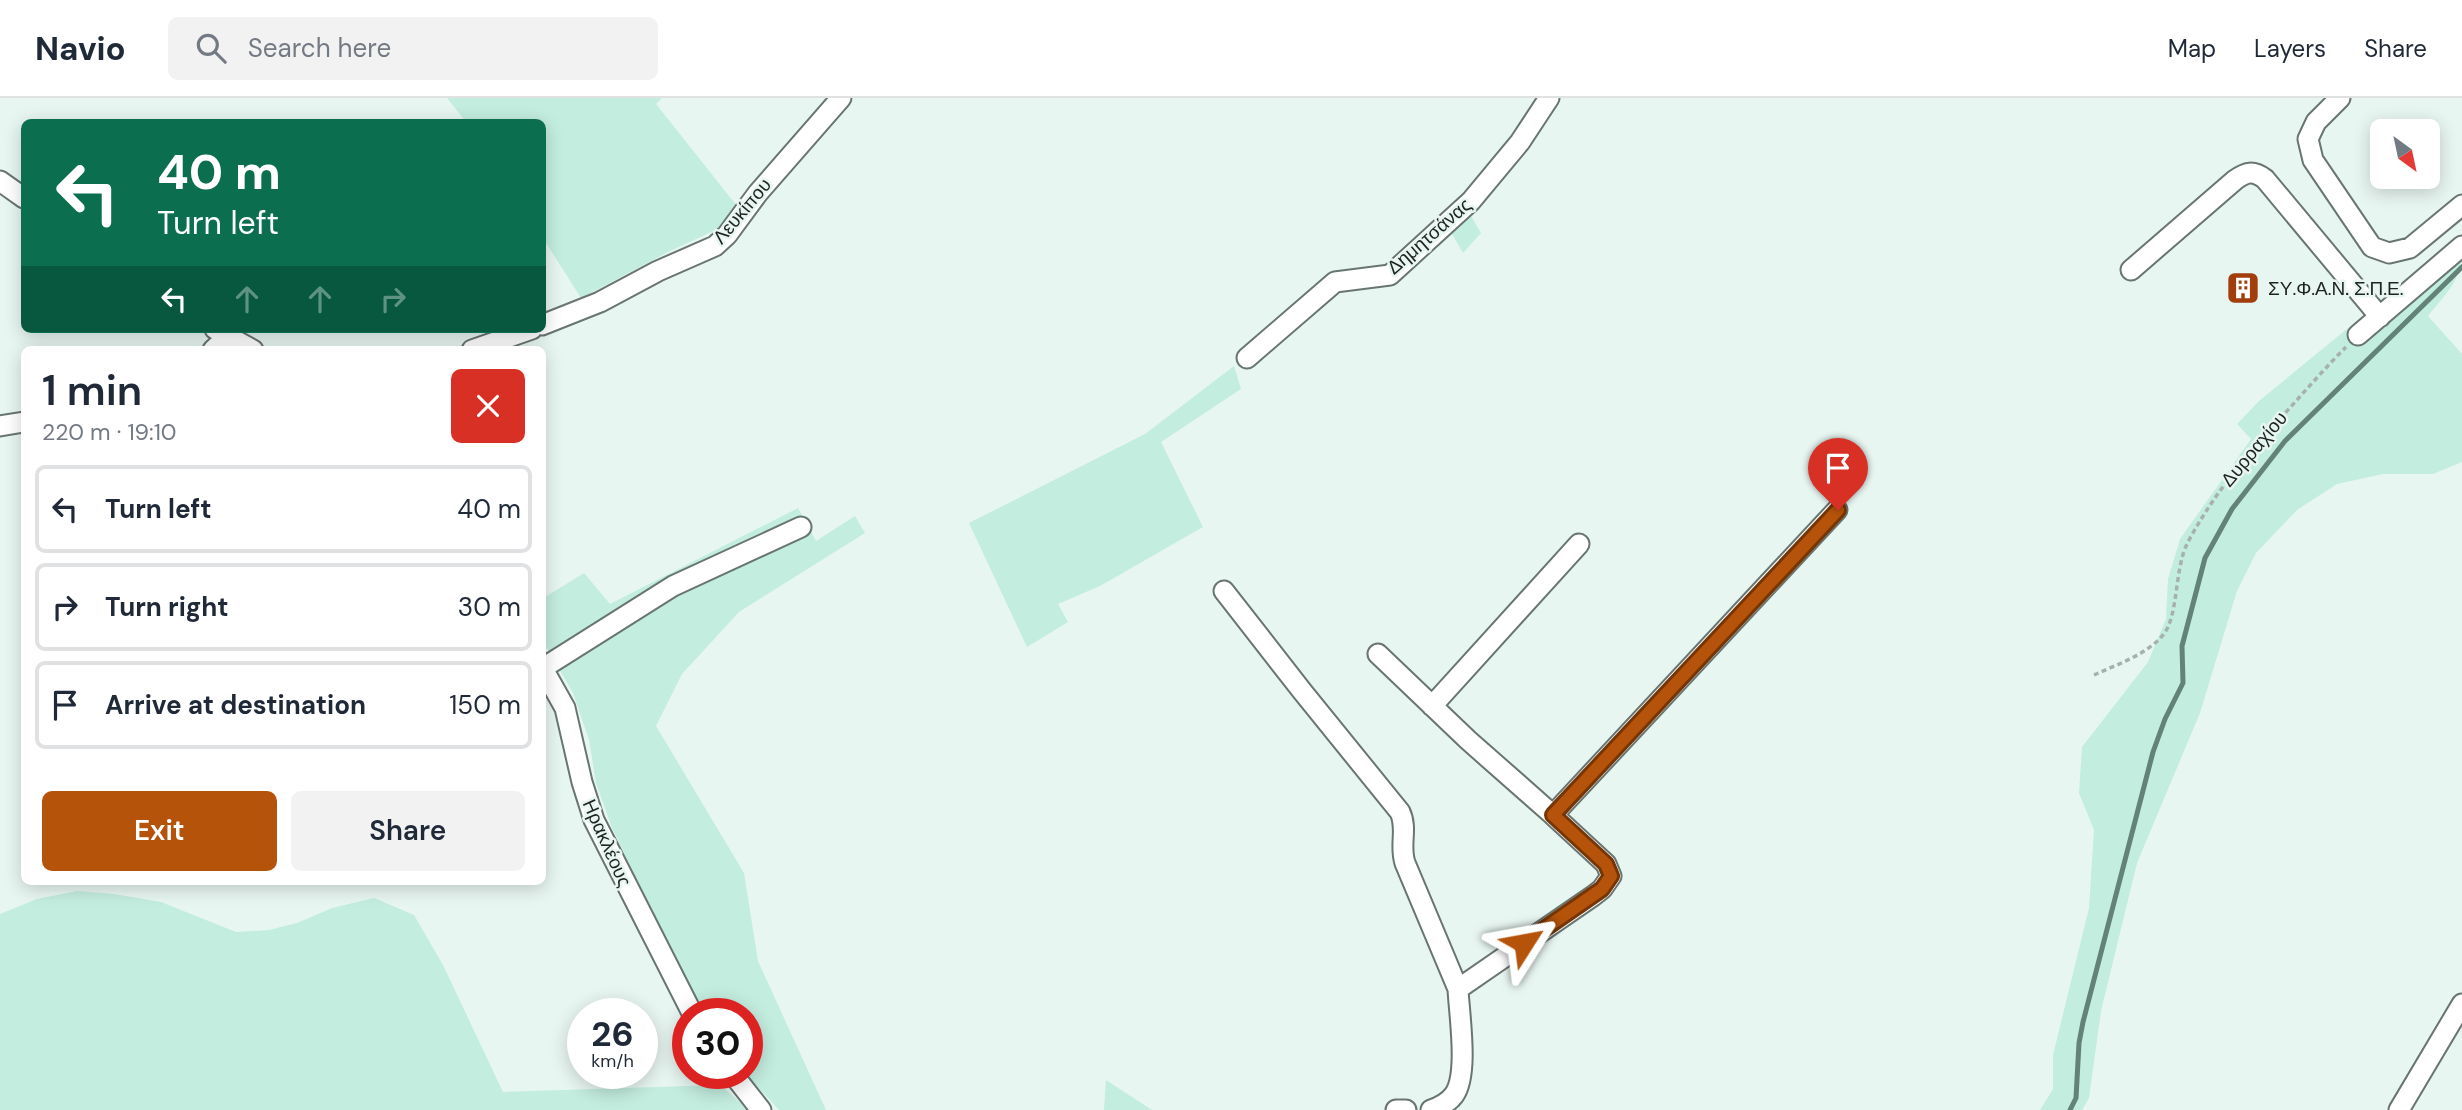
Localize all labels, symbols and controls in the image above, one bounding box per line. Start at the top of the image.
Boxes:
search box [168,17,658,80]
text: Navio [35,27,126,70]
icon: search [192,29,230,67]
text: Search here [248,31,391,65]
text: Map [2168,33,2216,64]
text: Layers [2254,33,2326,64]
text: Share [2364,33,2427,64]
north arrow [2370,119,2440,189]
map controls [2370,119,2440,189]
text: 40 m [157,140,281,204]
icon: left [42,147,133,238]
street label: Λευκίπου [707,173,777,249]
street label: Δημητσάνας [1381,192,1477,280]
text: Turn left [157,202,279,244]
building icon: ΣΥ.Φ.Α.Ν. Σ.Π.Ε. [2224,269,2262,307]
place label: ΣΥ.Φ.Α.Ν. Σ.Π.Ε. [2268,276,2404,301]
icon: left [155,280,193,318]
icon: ahead [228,280,266,318]
icon: ahead [301,280,339,318]
icon: right [374,280,412,318]
text: 1 min [42,363,142,418]
button: close [451,369,525,443]
street label: Δυρραχίου [2215,406,2293,492]
text: 220 m · 19:10 [42,417,177,447]
pin [1808,438,1868,510]
icon: arrive [1819,449,1857,487]
icon: left [46,490,84,528]
text: Turn left [105,492,212,526]
text: 40 m [457,492,521,526]
icon: right [46,588,84,626]
text: Turn right [105,590,229,624]
text: 30 m [458,590,521,624]
icon: arrive [46,686,84,724]
text: Arrive at destination [105,688,366,722]
text: 150 m [449,688,521,722]
button: Exit [42,791,277,871]
button: Share [291,791,525,871]
street label: Ηρακλέους [577,795,637,891]
position arrow [1487,906,1561,980]
speed limit sign: 30 [672,998,763,1089]
text: 26 [591,1011,634,1057]
text: km/h [591,1049,634,1073]

